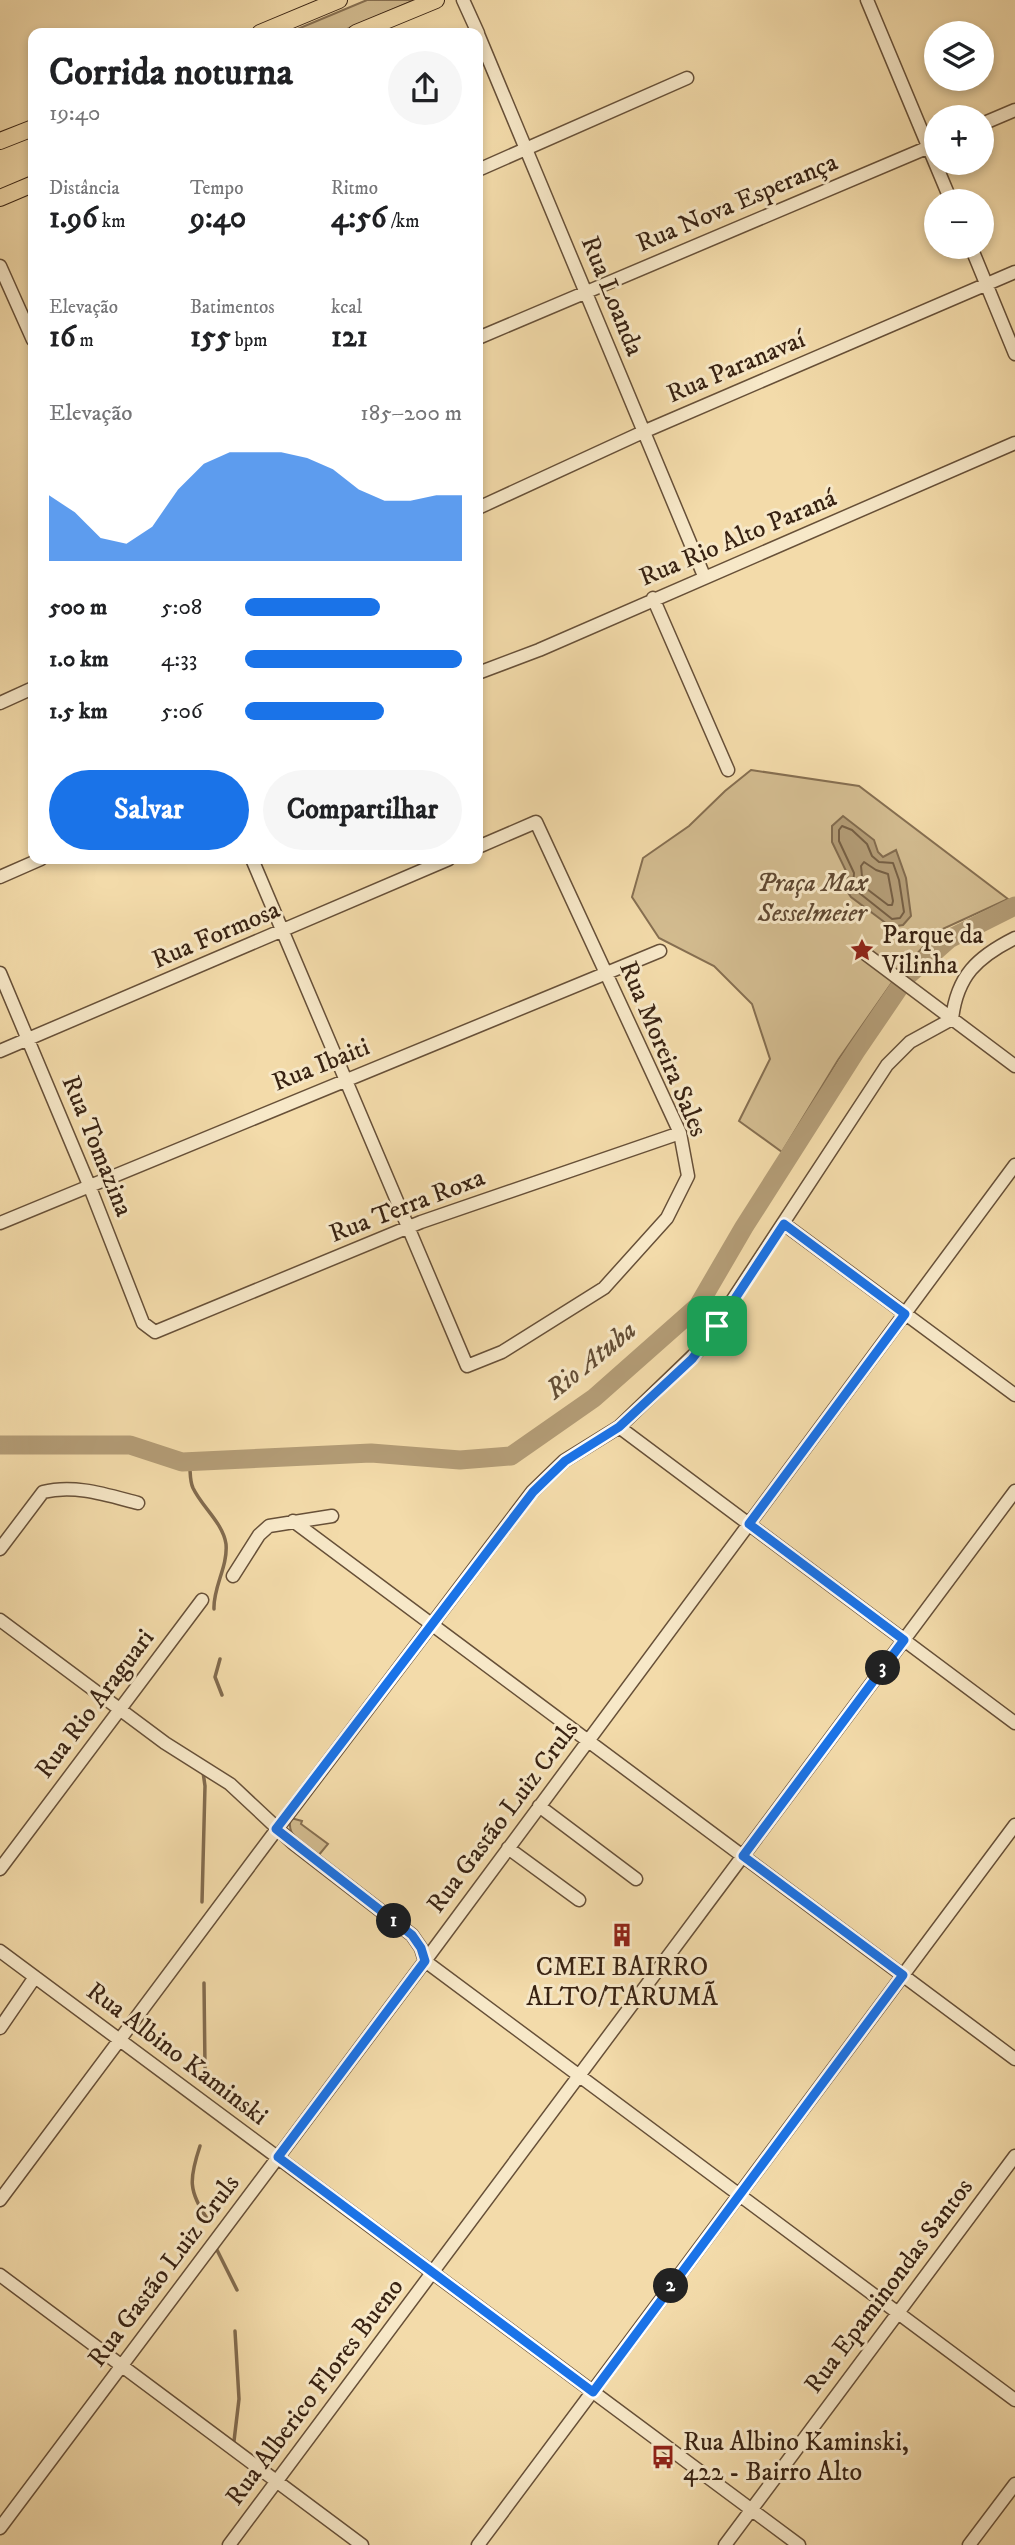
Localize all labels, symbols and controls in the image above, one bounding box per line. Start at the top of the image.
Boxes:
map controls [924,21,994,259]
button: layers [924,21,994,91]
text: Corrida noturna [49,49,293,97]
button: share [388,51,462,125]
text: 19:40 [49,99,100,128]
button: + [924,105,994,175]
street label: Rua Nova Esperança [631,146,843,260]
text: Distância [49,177,120,200]
text: Tempo [190,177,243,200]
text: Ritmo [331,177,378,200]
button: − [924,189,994,259]
text: 1.96 [49,200,98,237]
text: 9:40 [190,200,246,237]
text: 4:56 [331,200,387,237]
text: km [98,210,126,233]
text: /km [387,210,420,233]
street label: Rua Loanda [573,231,651,361]
text: Elevação [49,296,118,319]
text: Batimentos [190,296,275,319]
text: kcal [331,296,362,319]
text: 16 [49,319,76,356]
text: 155 [190,319,231,356]
text: 121 [331,319,368,356]
street label: Rua Paranavaí [662,323,811,411]
text: m [76,329,94,352]
text: bpm [231,329,267,352]
text: Elevação [49,399,132,428]
text: 185–200 m [360,399,462,428]
street label: Rua Rio Alto Paraná [634,482,842,594]
text: 500 m [49,593,107,622]
text: 5:08 [161,593,202,622]
text: 1.0 km [49,645,109,674]
text: 4:33 [161,645,197,674]
text: 1.5 km [49,697,108,726]
text: 5:06 [161,697,203,726]
button: Salvar [49,770,249,850]
button: Compartilhar [263,770,462,850]
park label: Praça Max Sesselmeier [757,867,870,930]
street label: Rua Formosa [147,893,285,977]
place label: Parque da Vilinha [881,919,984,982]
place icon: Parque da Vilinha [848,936,876,964]
street label: Rua Moreira Sales [611,956,715,1142]
street label: Rua Ibaiti [268,1031,374,1099]
street label: Rua Tomazina [54,1071,140,1221]
street label: Rua Terra Roxa [325,1161,489,1251]
pin [687,1296,747,1356]
icon: arrive [698,1307,736,1345]
water label: Rio Atuba [538,1313,644,1408]
street label: Rua Rio Araguari [28,1623,162,1785]
pin: 3 [866,1650,900,1686]
text: 3 [879,1656,886,1679]
street label: Rua Gastão Luiz Cruls [420,1714,586,1920]
pin: 1 [376,1904,412,1938]
text: 1 [390,1909,397,1932]
building icon: CMEI BAIRRO ALTO/TARUMÃ [608,1921,636,1949]
place label: CMEI BAIRRO ALTO/TARUMÃ [526,1951,718,2014]
street label: Rua Albino Kaminski [80,1975,274,2133]
street label: Rua Gastão Luiz Cruls [81,2168,247,2374]
street label: Rua Epaminondas Santos [797,2172,981,2400]
pin: 2 [654,2268,688,2304]
street label: Rua Alberico Flores Bueno [219,2272,411,2512]
text: 2 [666,2274,675,2297]
place label: Rua Albino Kaminski, 422 - Bairro Alto [683,2426,909,2489]
bus stop icon: Rua Albino Kaminski, 422 - Bairro Alto [649,2443,677,2471]

